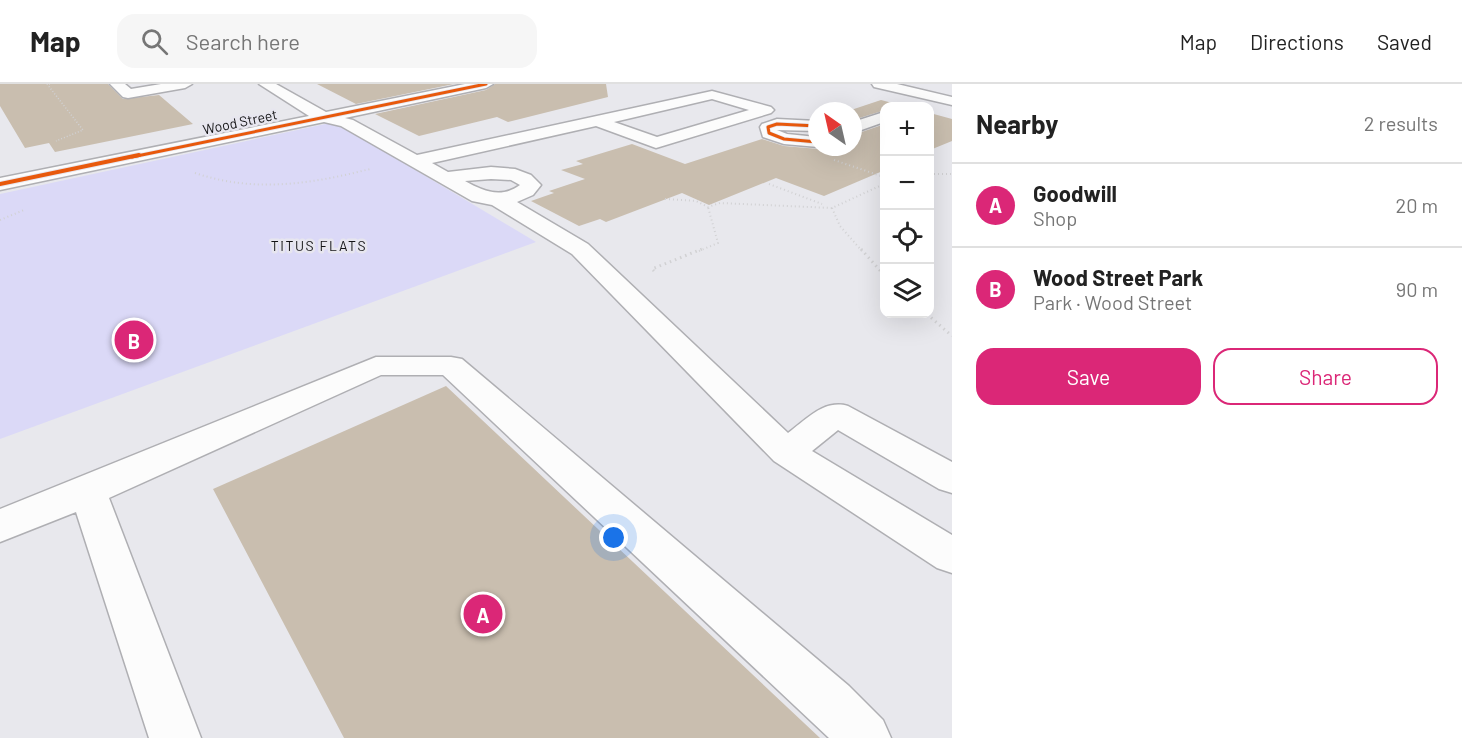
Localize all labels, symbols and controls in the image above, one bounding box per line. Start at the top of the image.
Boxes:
search box [117,14,537,68]
text: Map [30,24,81,58]
icon: search [138,25,171,58]
text: Search here [186,28,300,54]
text: Map [1180,29,1217,54]
text: Directions [1250,29,1344,54]
text: Saved [1377,29,1432,54]
north arrow [808,102,862,156]
map controls [880,102,934,318]
button: + [880,102,934,156]
street label: Wood Street [201,105,279,138]
text: Nearby [976,108,1058,139]
text: 2 results [1364,111,1438,135]
button: − [880,156,934,210]
text: Goodwill [1033,180,1117,206]
text: A [989,193,1002,217]
text: 20 m [1395,193,1438,217]
text: Shop [1033,206,1077,230]
button: locate [880,210,934,264]
district label: TITUS FLATS [271,237,367,254]
button: layers [880,264,934,318]
text: Wood Street Park [1033,264,1203,290]
text: B [989,277,1002,301]
text: 90 m [1396,277,1438,301]
text: Park · Wood Street [1033,290,1192,314]
pin: B [114,318,154,362]
button: Save [976,348,1201,405]
button: Share [1213,348,1438,405]
your location [599,523,628,552]
pin: A [464,592,502,636]

